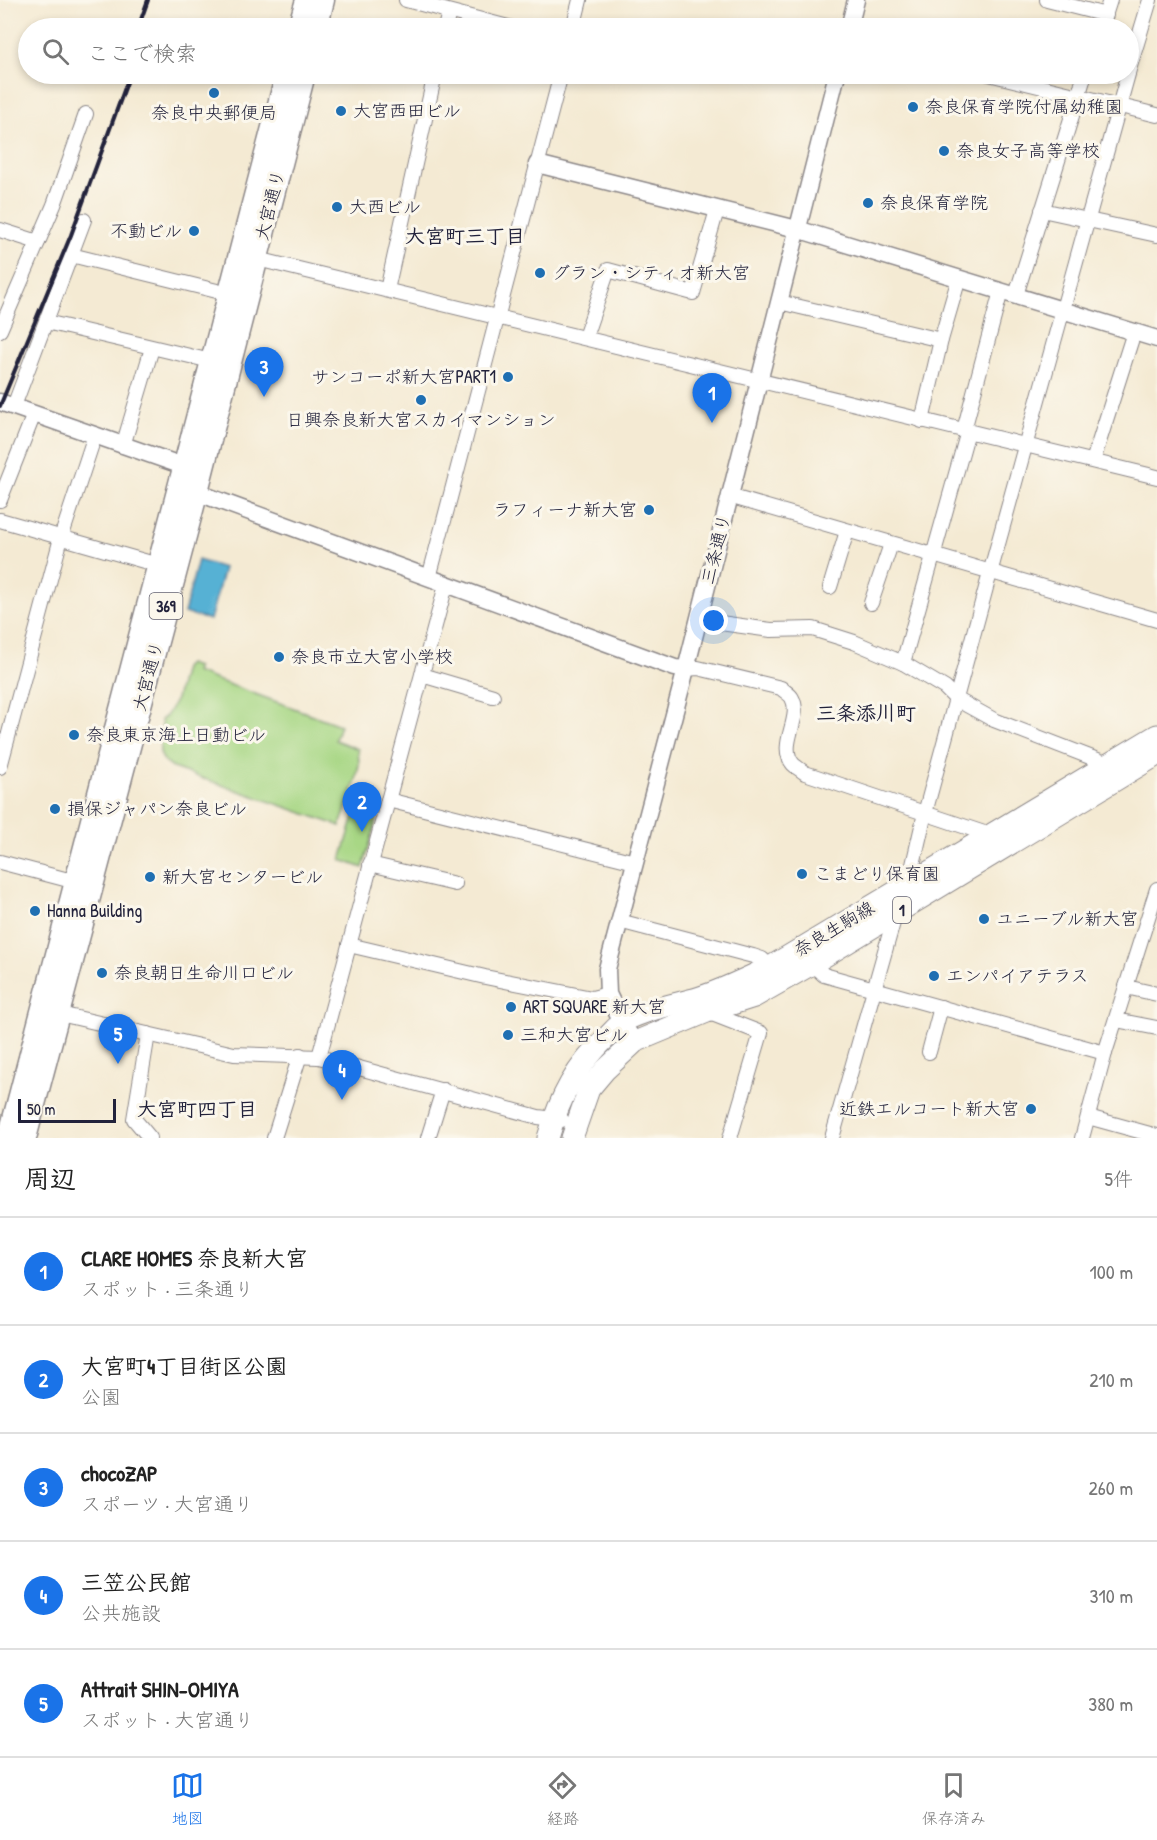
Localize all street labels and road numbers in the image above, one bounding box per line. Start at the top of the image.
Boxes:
street label: 大宮通り [249,167,290,243]
street label: 三条通り [695,511,736,587]
road number: 369 [150,593,182,619]
street label: 大宮通り [126,638,169,714]
street label: 奈良生駒線 [789,895,879,962]
road number: 1 [893,897,911,923]

